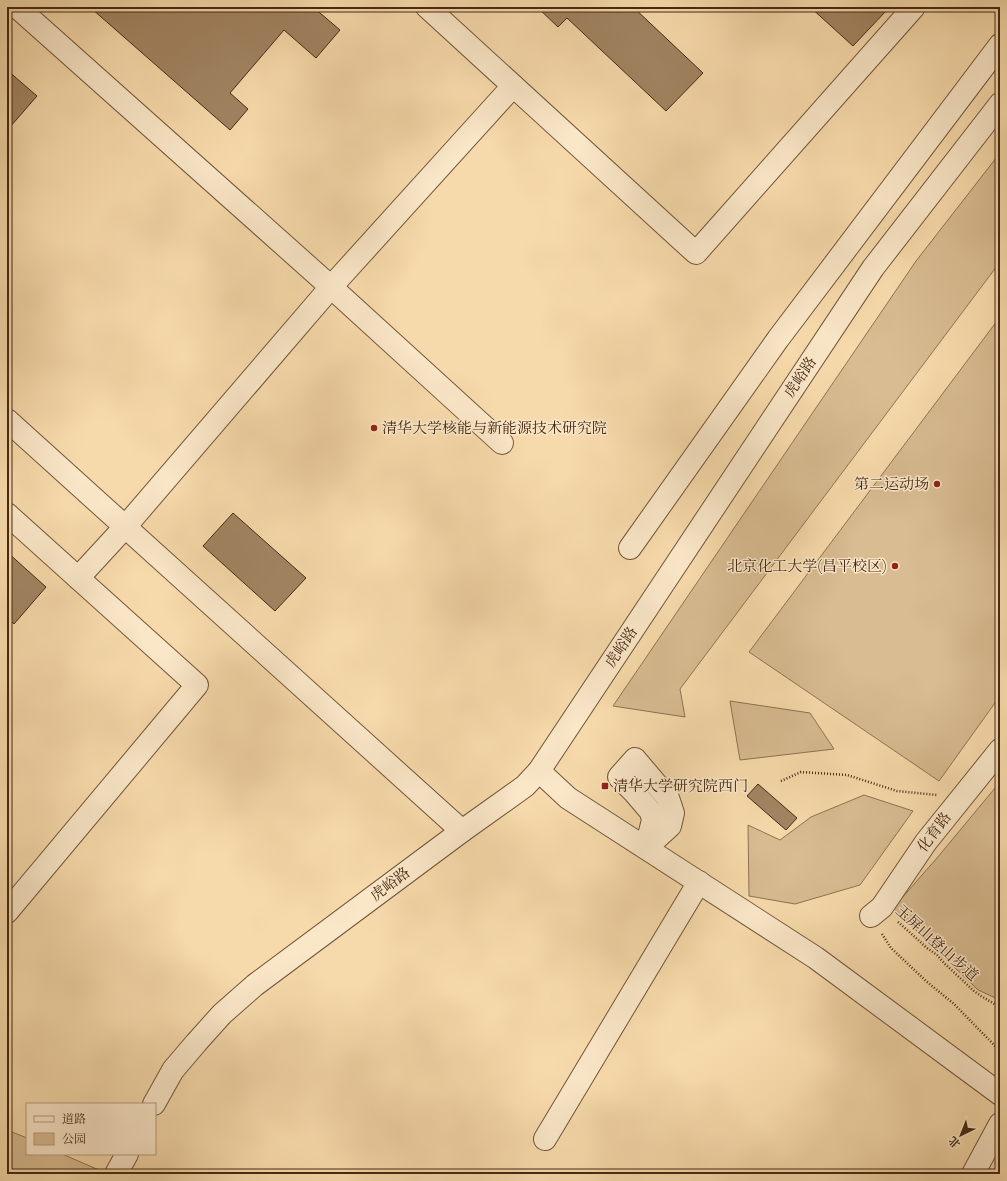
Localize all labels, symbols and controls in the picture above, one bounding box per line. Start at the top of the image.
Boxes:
street label: 虎峪路 [780,353,823,402]
place label: 清华大学核能与新能源技术研究院 [382,419,607,440]
marker: 清华大学核能与新能源技术研究院 [369,423,379,433]
place label: 第二运动场 [854,475,929,496]
marker: 第二运动场 [932,479,942,489]
place label: 北京化工大学(昌平校区) [727,557,887,578]
marker: 北京化工大学(昌平校区) [890,561,900,571]
street label: 虎峪路 [601,623,644,672]
place label: 清华大学研究院西门 [613,777,748,798]
marker: 清华大学研究院西门 [600,781,610,791]
street label: 化育路 [913,809,957,857]
street label: 虎峪路 [367,863,415,907]
street label: 玉屏山登山步道 [890,901,982,987]
legend [26,1103,156,1155]
text: 道路 [62,1111,86,1129]
north arrow [941,1115,981,1155]
text: 公园 [62,1131,86,1149]
text: 北 [945,1132,964,1151]

